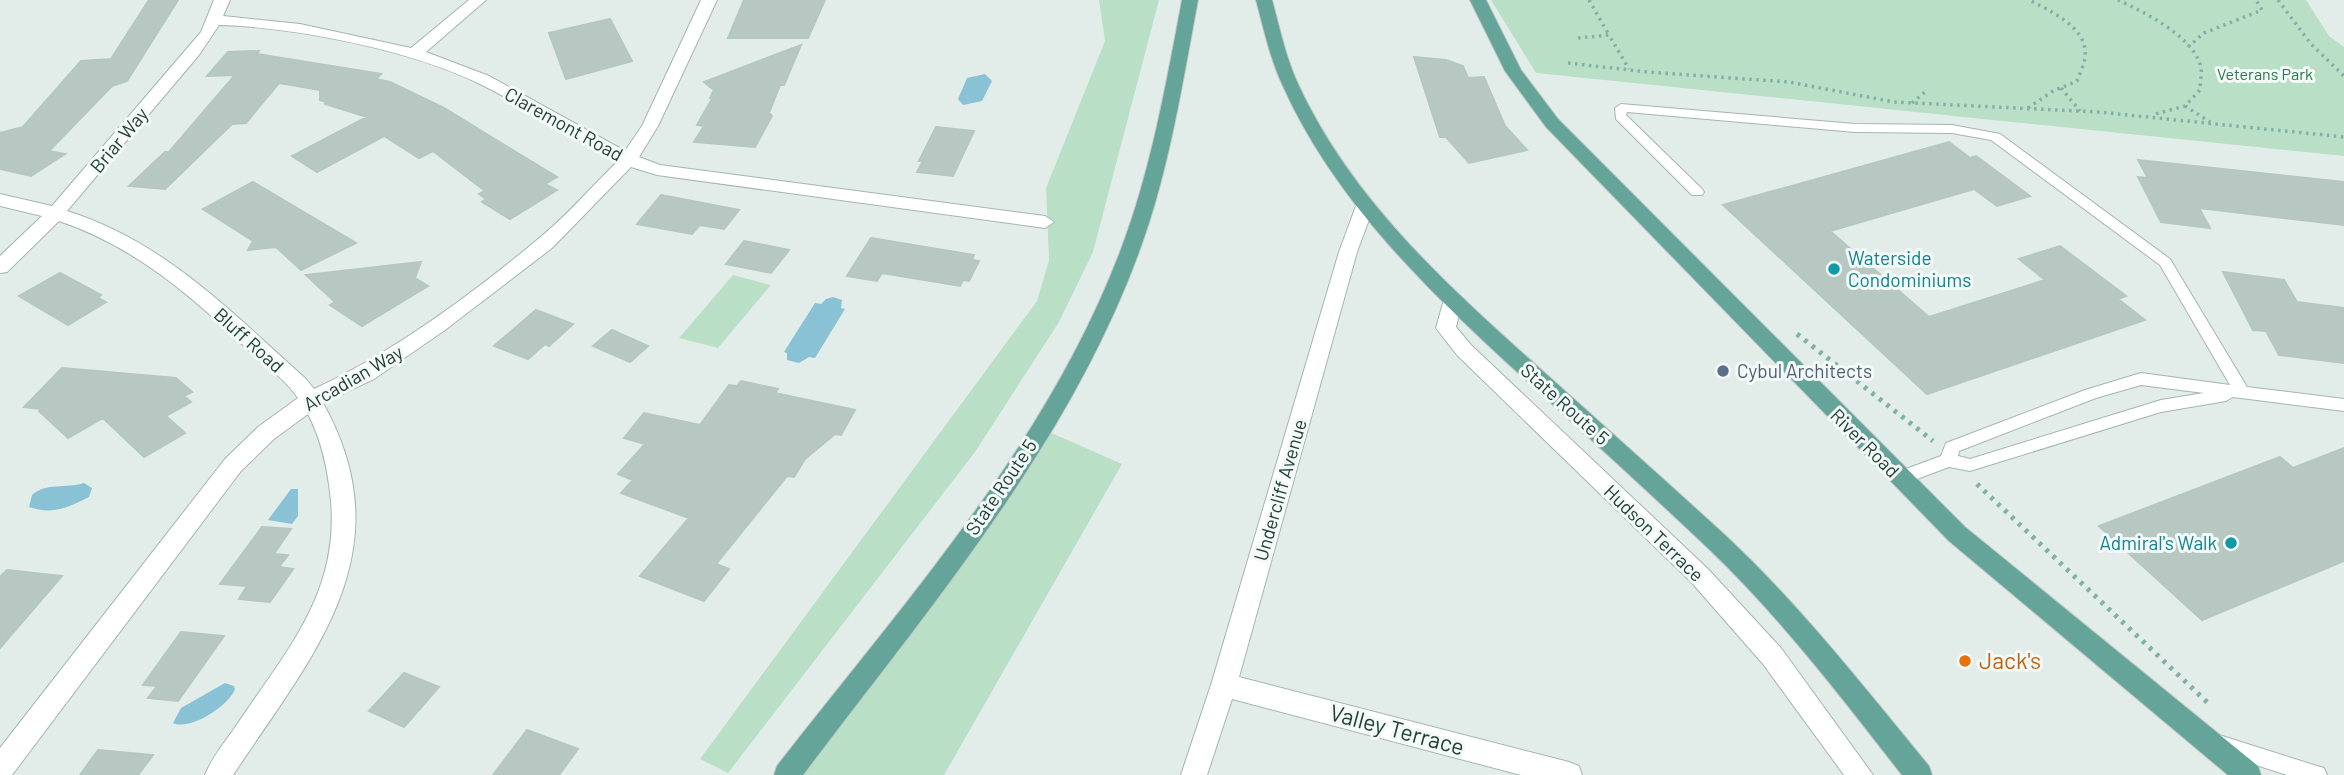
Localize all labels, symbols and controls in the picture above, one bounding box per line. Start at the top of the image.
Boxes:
park label: Veterans Park [2217,64,2313,83]
street label: Claremont Road [501,82,627,165]
street label: Briar Way [85,102,153,177]
place label: Waterside Condominiums [1848,246,1971,291]
marker: Waterside Condominiums [1826,261,1842,277]
street label: Bluff Road [210,302,289,377]
street label: Arcadian Way [299,340,407,415]
street label: State Route 5 [1517,358,1614,449]
place label: Cybul Architects [1737,359,1872,382]
marker: Cybul Architects [1715,363,1731,379]
street label: River Road [1826,403,1905,482]
street label: Undercliff Avenue [1248,416,1311,563]
street label: State Route 5 [960,434,1041,539]
street label: Hudson Terrace [1600,479,1709,586]
place label: Admiral's Walk [2100,531,2217,554]
marker: Admiral's Walk [2223,535,2239,551]
place label: Jack's [1979,646,2041,674]
marker: Jack's [1957,653,1973,669]
street label: Valley Terrace [1327,698,1468,760]

